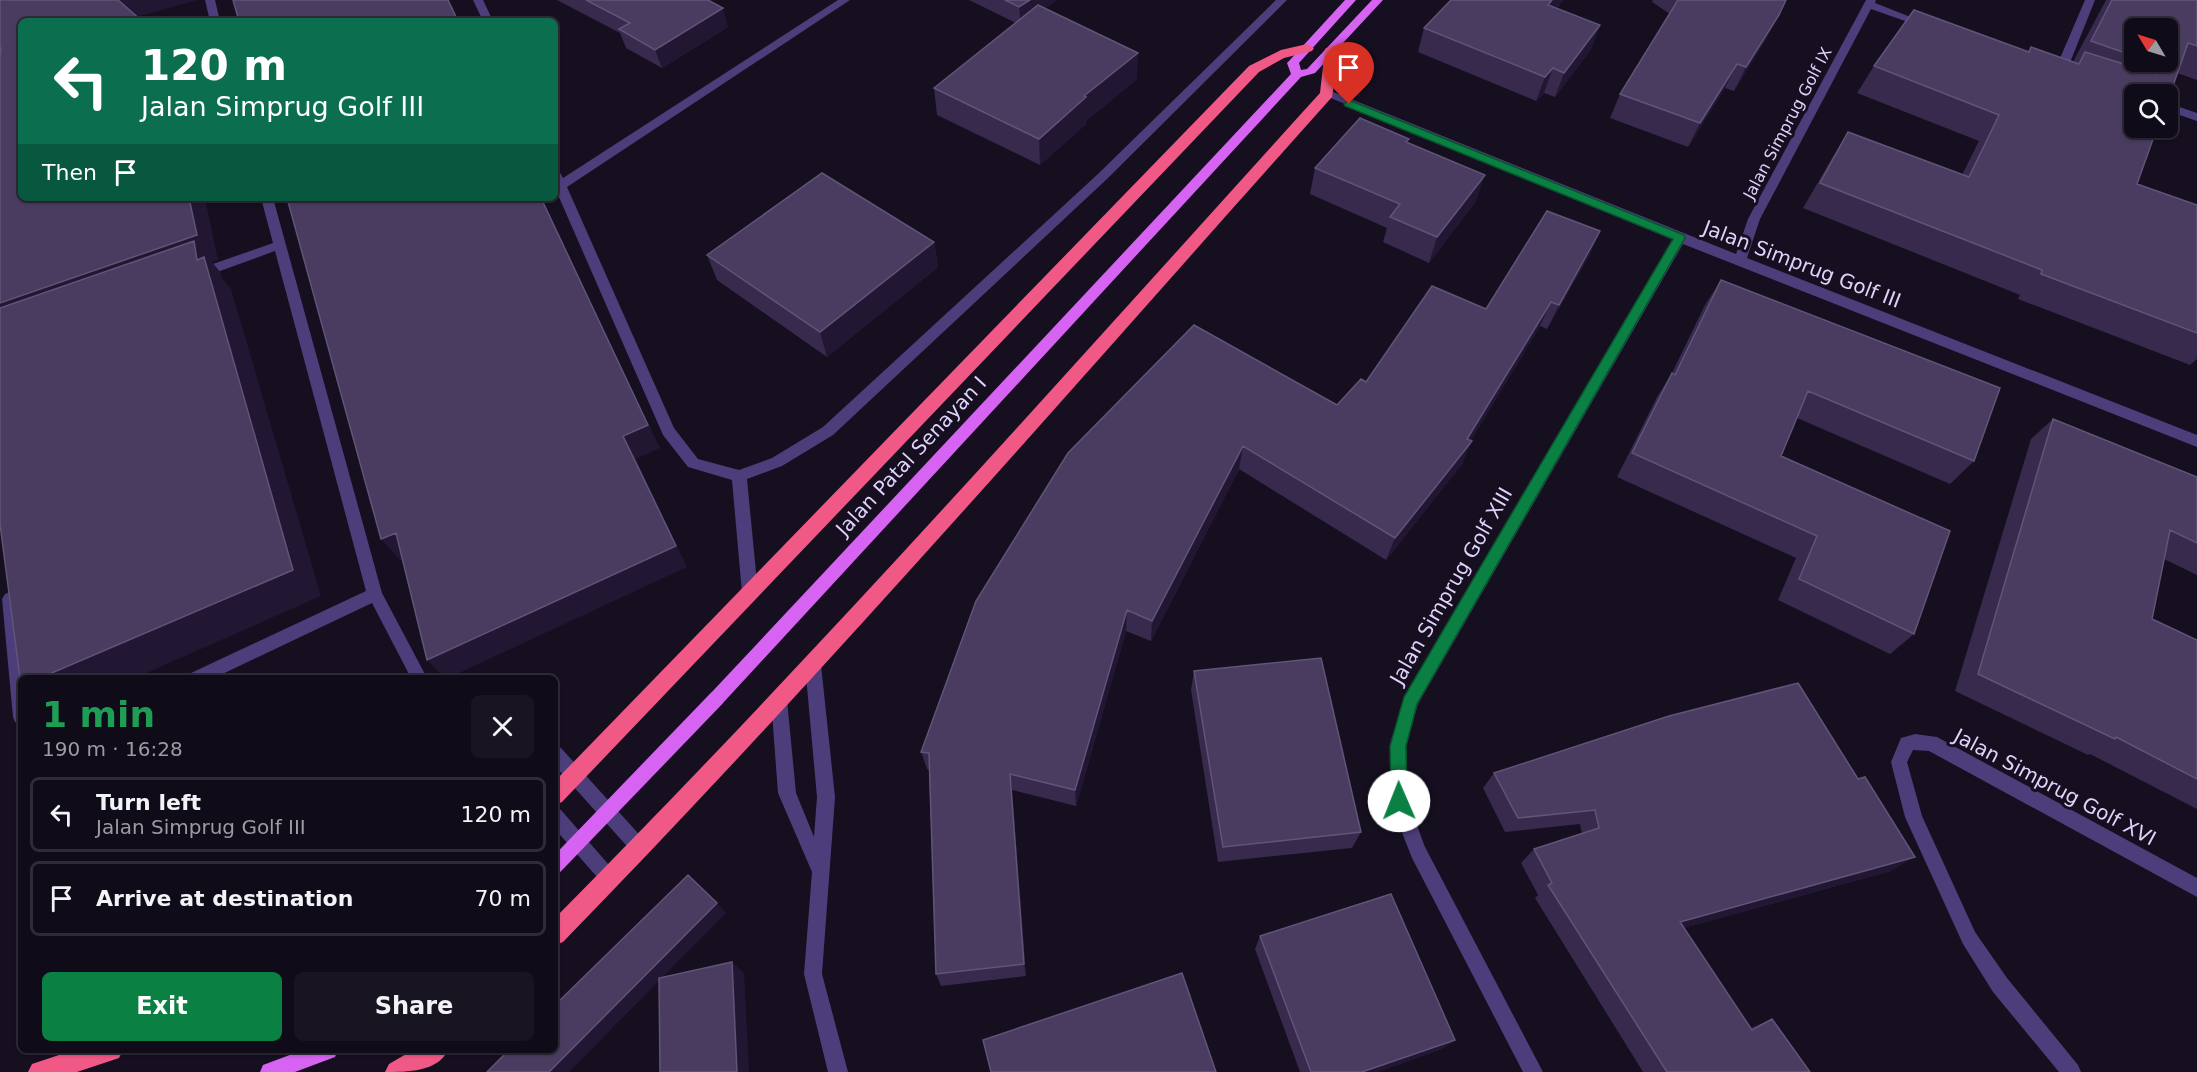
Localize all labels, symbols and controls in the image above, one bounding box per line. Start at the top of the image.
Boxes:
north arrow [2124,18,2178,72]
map controls [2124,18,2178,138]
text: 120 m [141,41,287,90]
icon: left [42,42,120,120]
pin [1323,42,1374,104]
street label: Jalan Simprug Golf IX [1739,44,1836,203]
icon: arrive [1332,51,1365,84]
button: search [2124,84,2178,138]
text: Jalan Simprug Golf III [141,91,424,122]
icon: arrive [109,156,142,189]
text: Then [42,160,97,185]
street label: Jalan Simprug Golf III [1698,214,1904,313]
street label: Jalan Patal Senayan I [829,371,991,542]
street label: Jalan Simprug Golf XIII [1384,483,1517,690]
text: 1 min [42,694,155,735]
button: close [471,695,534,758]
street label: Jalan Simprug Golf XVI [1948,723,2160,850]
text: 190 m · 16:28 [42,737,183,761]
position arrow [1367,769,1431,833]
text: Turn left [96,790,201,815]
icon: left [45,798,78,831]
text: 120 m [461,802,531,827]
text: Jalan Simprug Golf III [96,815,306,839]
icon: arrive [45,882,78,915]
text: Arrive at destination [96,886,353,911]
text: 70 m [475,886,531,911]
button: Exit [42,972,282,1041]
button: Share [294,972,534,1041]

